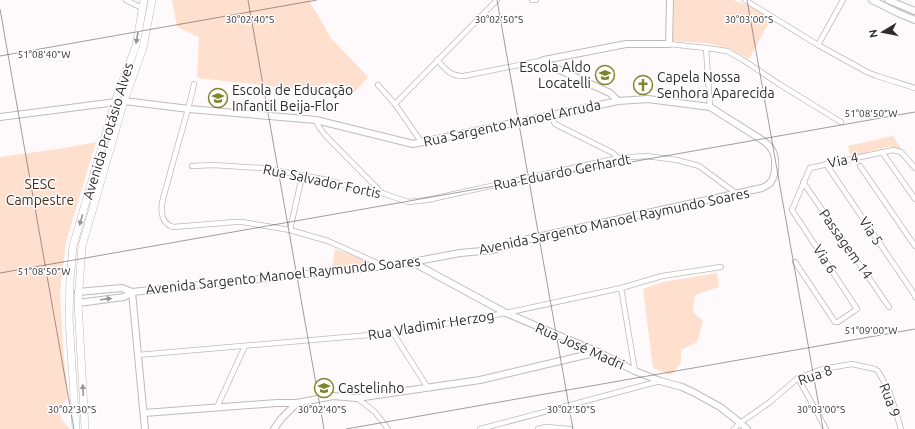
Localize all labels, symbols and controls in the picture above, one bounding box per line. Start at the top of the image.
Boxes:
north arrow [863,12,903,52]
text: 30°02'40"S [226,14,274,25]
text: 30°02'50"S [475,14,523,25]
text: 30°03'00"S [725,14,773,25]
text: N [867,29,880,39]
one-way arrow [134,32,140,44]
text: 51°08'40"W [18,49,70,60]
place label: Escola Aldo Locatelli [519,59,591,91]
street label: Avenida Protásio Alves [80,61,136,201]
school or university icon: Escola Aldo Locatelli [594,64,616,86]
place label: Capela Nossa Senhora Aparecida [657,69,775,101]
church icon: Capela Nossa Senhora Aparecida [632,74,654,96]
place label: Escola de Educação Infantil Beija-Flor [232,82,353,114]
school or university icon: Escola de Educação Infantil Beija-Flor [207,87,229,109]
street label: Rua Sargento Manoel Arruda [422,96,602,150]
text: 51°08'50"W [845,108,897,119]
street label: Via 4 [826,149,860,171]
street label: Rua Eduardo Gerhardt [492,151,633,193]
street label: Rua Salvador Fortis [262,161,382,201]
park label: SESC Campestre [6,176,74,208]
street label: Avenida Sargento Manoel Raymundo Soares [477,184,751,258]
street label: Passagem 14 [816,206,876,282]
one-way arrow [78,214,84,226]
street label: Via 5 [856,214,886,248]
street label: Via 6 [810,242,840,276]
street label: Avenida Sargento Manoel Raymundo Soares [145,253,421,297]
text: 51°08'50"W [18,266,70,277]
one-way arrow [100,296,112,303]
street label: Rua Vladimir Herzog [367,307,495,343]
street label: Rua José Madri [533,319,627,373]
text: 51°09'00"W [845,325,897,336]
street label: Rua 8 [796,362,834,388]
school or university icon: Castelinho [313,377,335,399]
place label: Castelinho [338,380,404,396]
street label: Rua 9 [876,381,904,419]
one-way arrow [79,384,86,396]
text: 30°02'30"S [48,404,96,415]
text: 30°02'40"S [298,404,346,415]
text: 30°02'50"S [547,404,595,415]
text: 30°03'00"S [797,404,845,415]

